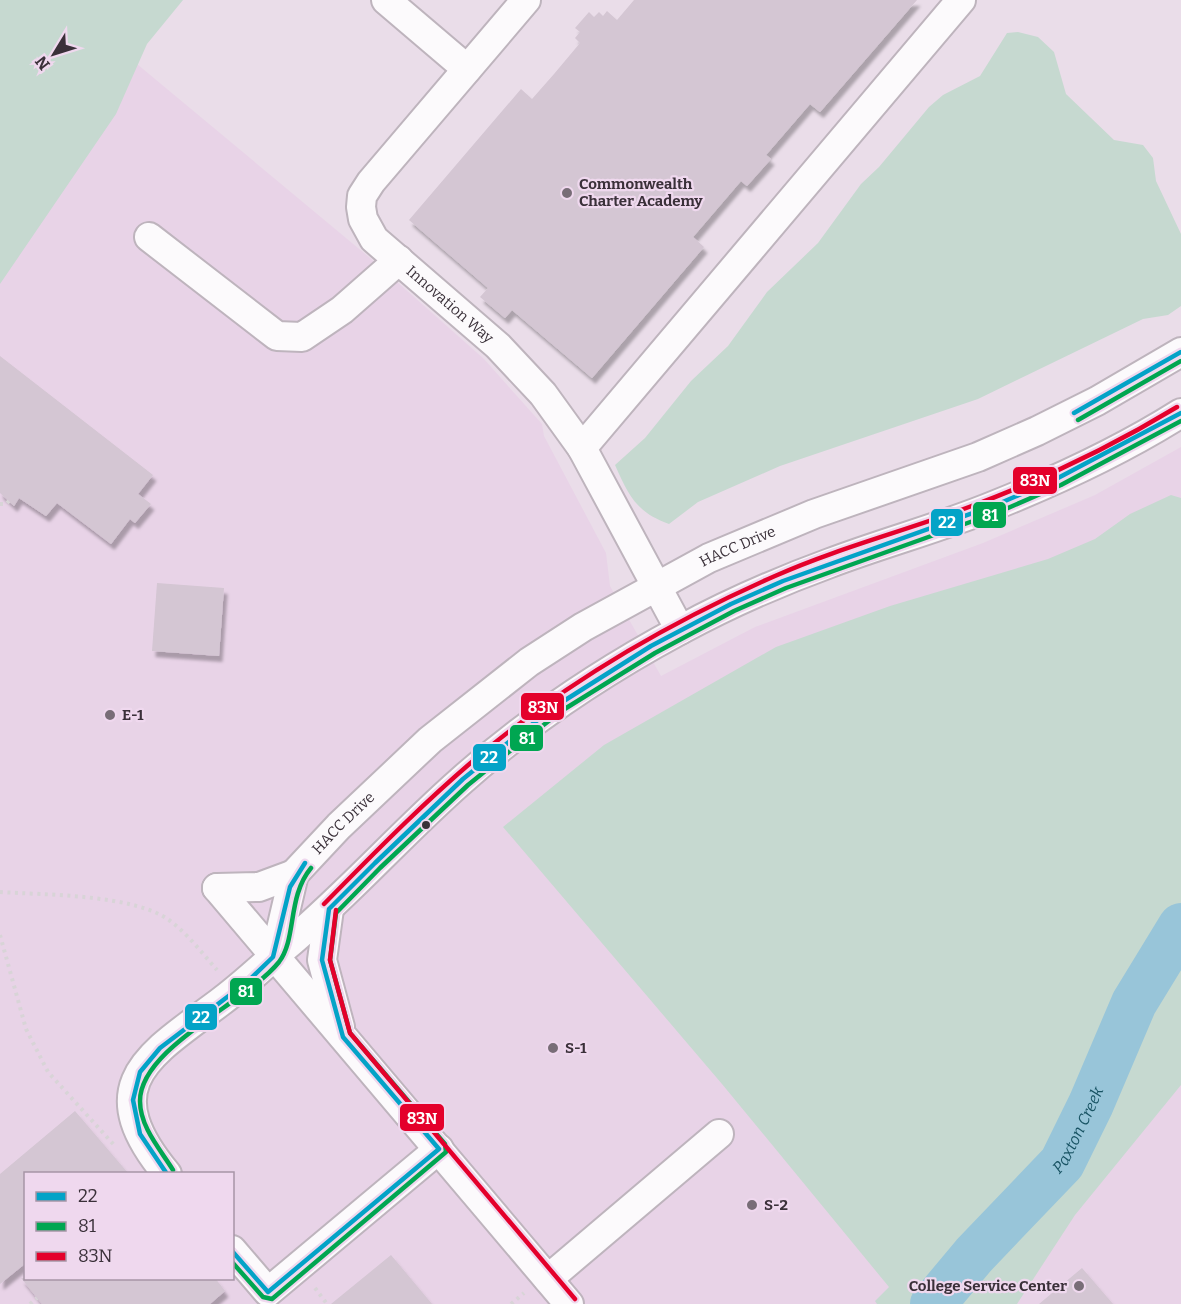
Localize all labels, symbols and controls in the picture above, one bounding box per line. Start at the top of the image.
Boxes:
north arrow [24,24,84,84]
text: N [31,52,54,74]
place label: Commonwealth Charter Academy [579,175,703,210]
marker: Commonwealth Charter Academy [560,186,574,200]
street label: Innovation Way [403,262,497,347]
line badge: 83N [1012,466,1058,495]
text: 83N [1020,471,1050,490]
line badge: 81 [972,501,1007,529]
text: 81 [982,506,998,525]
line badge: 22 [930,508,964,537]
text: 22 [938,513,956,532]
street label: HACC Drive [696,522,778,571]
line badge: 83N [520,692,565,721]
text: 83N [528,698,558,717]
place label: E-1 [122,706,144,724]
marker: E-1 [103,708,117,722]
line badge: 81 [509,724,544,752]
text: 81 [519,729,535,748]
line badge: 22 [472,743,507,772]
text: 22 [480,748,498,767]
street label: HACC Drive [308,788,378,858]
unlabelled marker [420,819,432,831]
line badge: 81 [229,977,263,1006]
text: 81 [238,982,254,1001]
line badge: 22 [184,1003,218,1031]
text: 22 [192,1008,210,1027]
place label: S-1 [565,1039,587,1057]
marker: S-1 [546,1041,560,1055]
water label: Paxton Creek [1048,1083,1107,1177]
line badge: 83N [399,1103,445,1132]
text: 83N [407,1109,437,1128]
legend [24,1172,234,1280]
text: 22 [78,1185,98,1207]
place label: S-2 [764,1196,788,1214]
marker: S-2 [745,1198,759,1212]
text: 81 [78,1215,97,1237]
text: 83N [78,1245,113,1267]
place label: College Service Center [909,1277,1067,1295]
marker: College Service Center [1072,1279,1086,1293]

